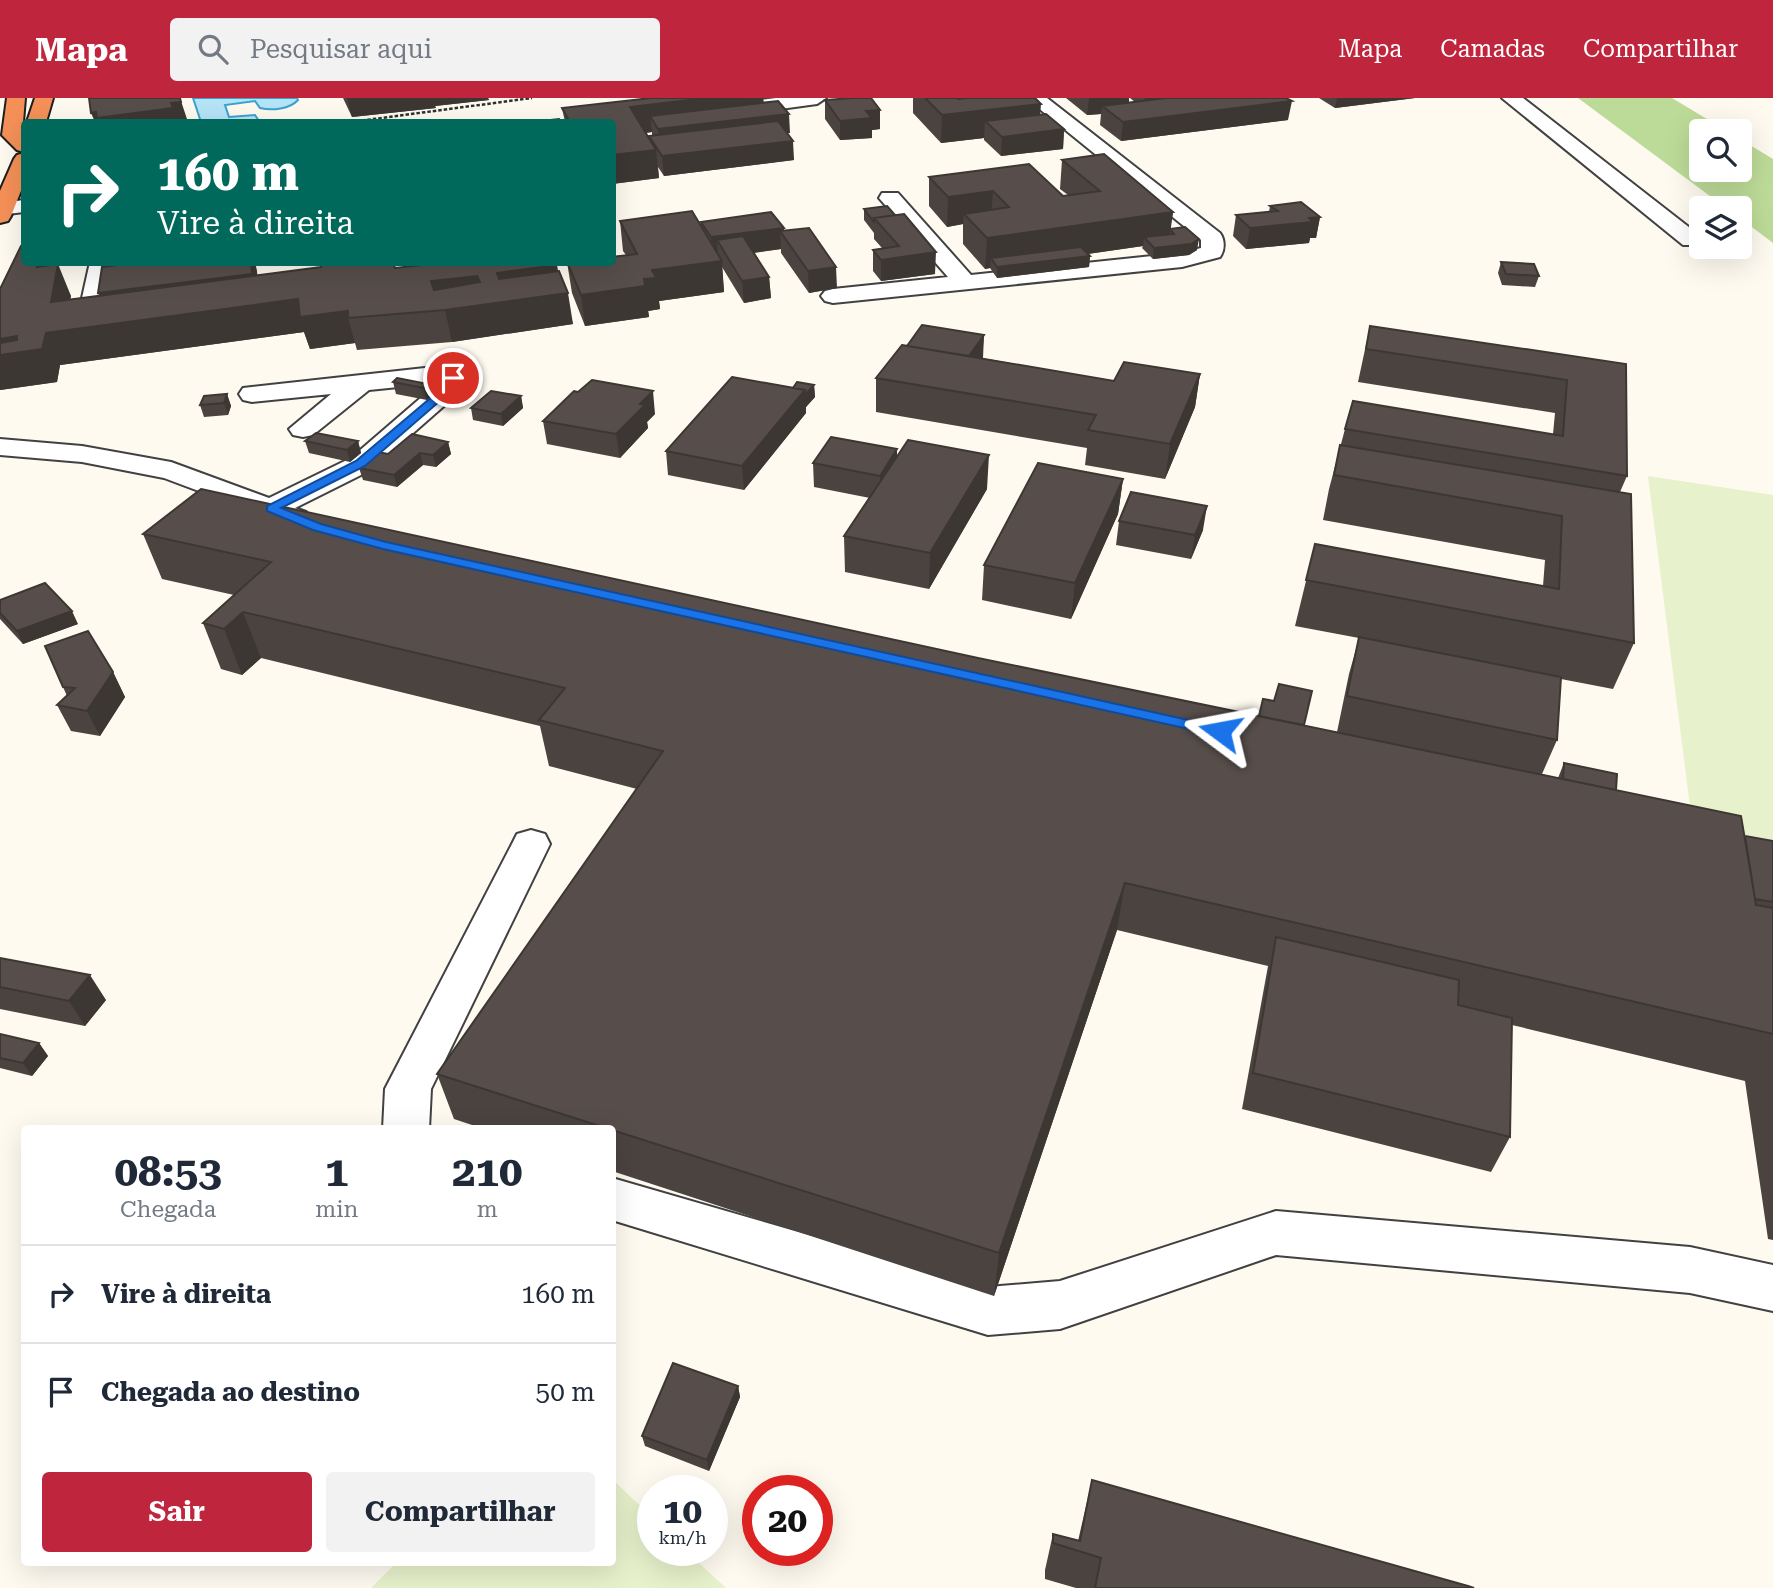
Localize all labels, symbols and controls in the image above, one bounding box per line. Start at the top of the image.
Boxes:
search box [170,18,660,81]
text: Mapa [35,30,128,69]
icon: search [194,30,232,68]
text: Pesquisar aqui [250,34,432,64]
text: Mapa [1338,35,1402,63]
text: Camadas [1440,35,1545,63]
text: Compartilhar [1583,35,1738,63]
map controls [1689,119,1752,259]
button: search [1689,119,1752,182]
text: 160 m [157,145,299,202]
icon: right [42,147,133,238]
button: layers [1689,196,1752,259]
text: Vire à direita [157,204,354,242]
pin [423,348,483,408]
icon: arrive [434,359,472,397]
position arrow [1183,694,1257,768]
text: 08:53 [115,1147,222,1196]
text: 1 [325,1147,349,1196]
text: 210 [452,1147,522,1196]
text: Chegada [120,1196,216,1223]
text: min [315,1196,358,1223]
text: m [477,1196,498,1223]
icon: right [42,1275,80,1313]
text: Vire à direita [101,1279,271,1309]
text: 160 m [521,1279,595,1309]
icon: arrive [42,1373,80,1411]
text: Chegada ao destino [101,1377,360,1407]
text: 50 m [536,1377,595,1407]
button: Sair [42,1472,312,1552]
button: Compartilhar [326,1472,595,1552]
speed limit sign: 20 [742,1475,833,1566]
text: 10 [663,1491,702,1532]
text: km/h [658,1527,707,1548]

